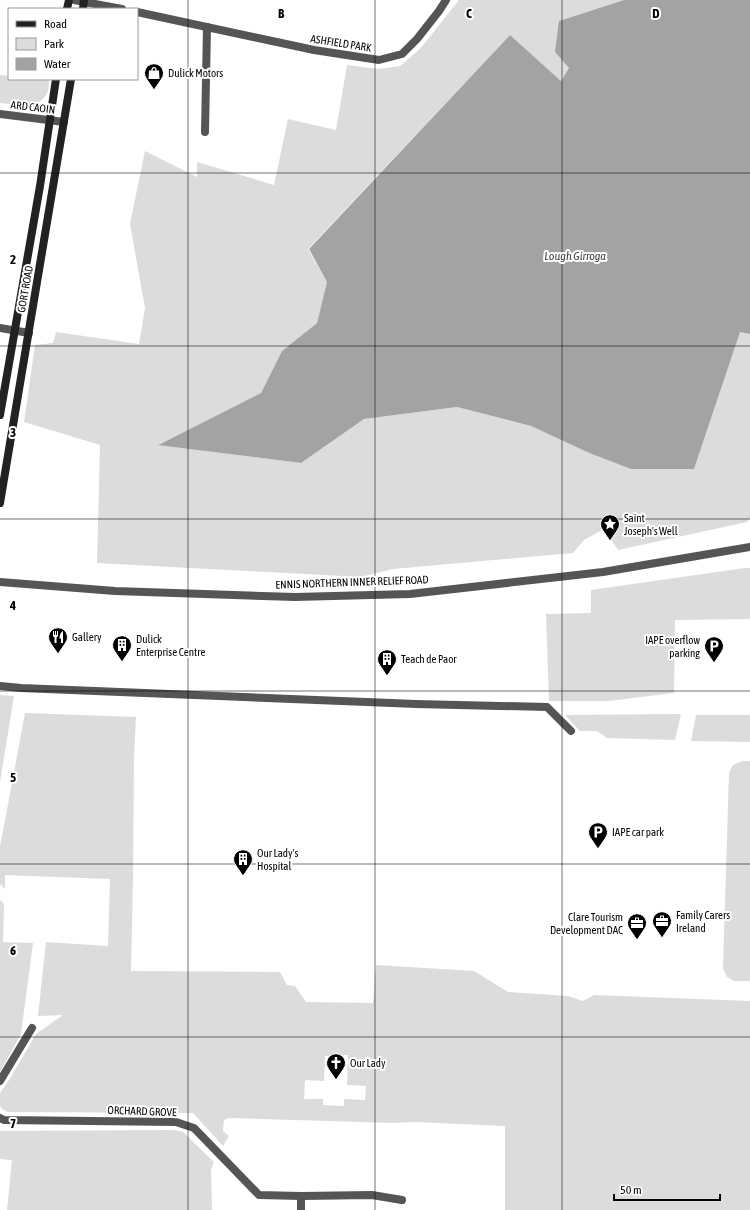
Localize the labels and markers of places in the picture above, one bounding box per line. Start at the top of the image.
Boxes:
shop icon: Dulick Motors [143,62,165,90]
place label: Dulick Motors [168,67,223,79]
place label: Saint Joseph's Well [624,512,678,537]
place icon: Saint Joseph's Well [599,513,621,541]
restaurant icon: Gallery [47,626,69,654]
place label: Gallery [72,631,102,643]
place label: Dulick Enterprise Centre [136,633,205,658]
building icon: Dulick Enterprise Centre [111,634,133,662]
place label: IAPE overflow parking [645,634,700,659]
parking icon: IAPE overflow parking [703,635,725,663]
building icon: Teach de Paor [376,648,398,676]
place label: Teach de Paor [401,653,457,665]
parking icon: IAPE car park [587,821,609,849]
place label: IAPE car park [612,826,664,838]
place label: Our Lady's Hospital [257,847,298,872]
building icon: Our Lady's Hospital [232,848,254,876]
place label: Family Carers Ireland [676,909,730,934]
office icon: Family Carers Ireland [651,910,673,938]
place label: Clare Tourism Development DAC [550,911,623,936]
office icon: Clare Tourism Development DAC [626,912,648,940]
church icon: Our Lady [325,1052,347,1080]
place label: Our Lady [350,1057,386,1069]

